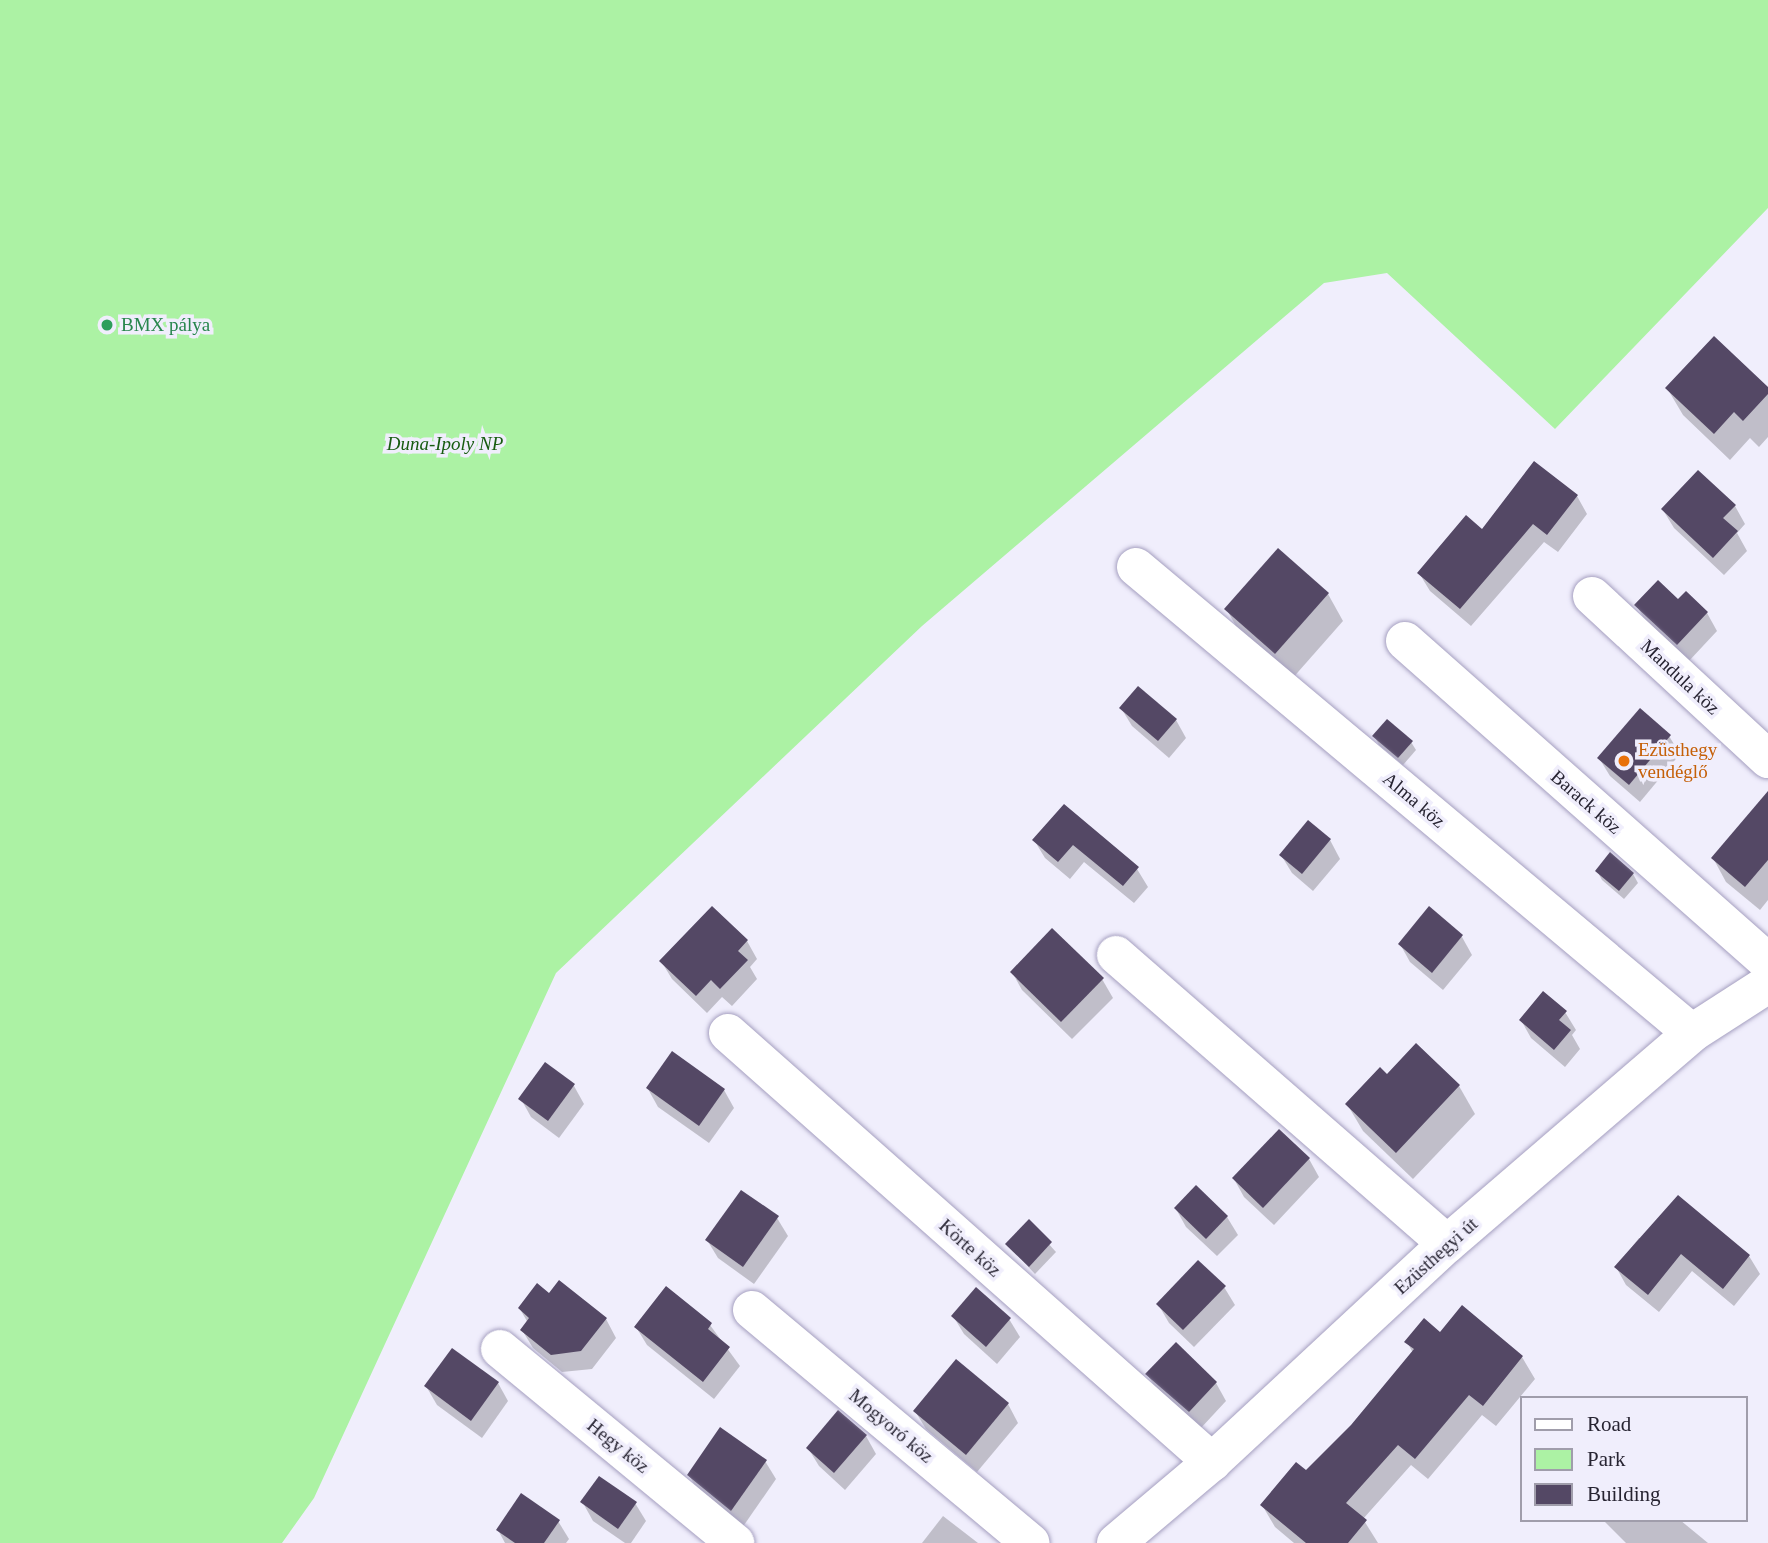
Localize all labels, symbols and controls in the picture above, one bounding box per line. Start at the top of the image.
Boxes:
place label: BMX pálya [121,314,210,336]
marker: BMX pálya [99,317,115,333]
park label: Duna-Ipoly NP [387,433,503,455]
street label: Mandula köz [1636,635,1724,719]
place label: Ezüsthegy vendéglő [1638,739,1717,783]
marker: Ezüsthegy vendéglő [1616,753,1632,769]
street label: Barack köz [1546,765,1626,839]
street label: Alma köz [1378,767,1450,833]
street label: Ezüsthegyi út [1390,1213,1482,1299]
street label: Körte köz [934,1214,1006,1282]
street label: Mogyoró köz [844,1384,938,1468]
legend [1520,1396,1747,1522]
text: Road [1587,1412,1631,1436]
street label: Hegy köz [582,1414,654,1478]
text: Park [1587,1447,1626,1471]
text: Building [1587,1482,1661,1506]

